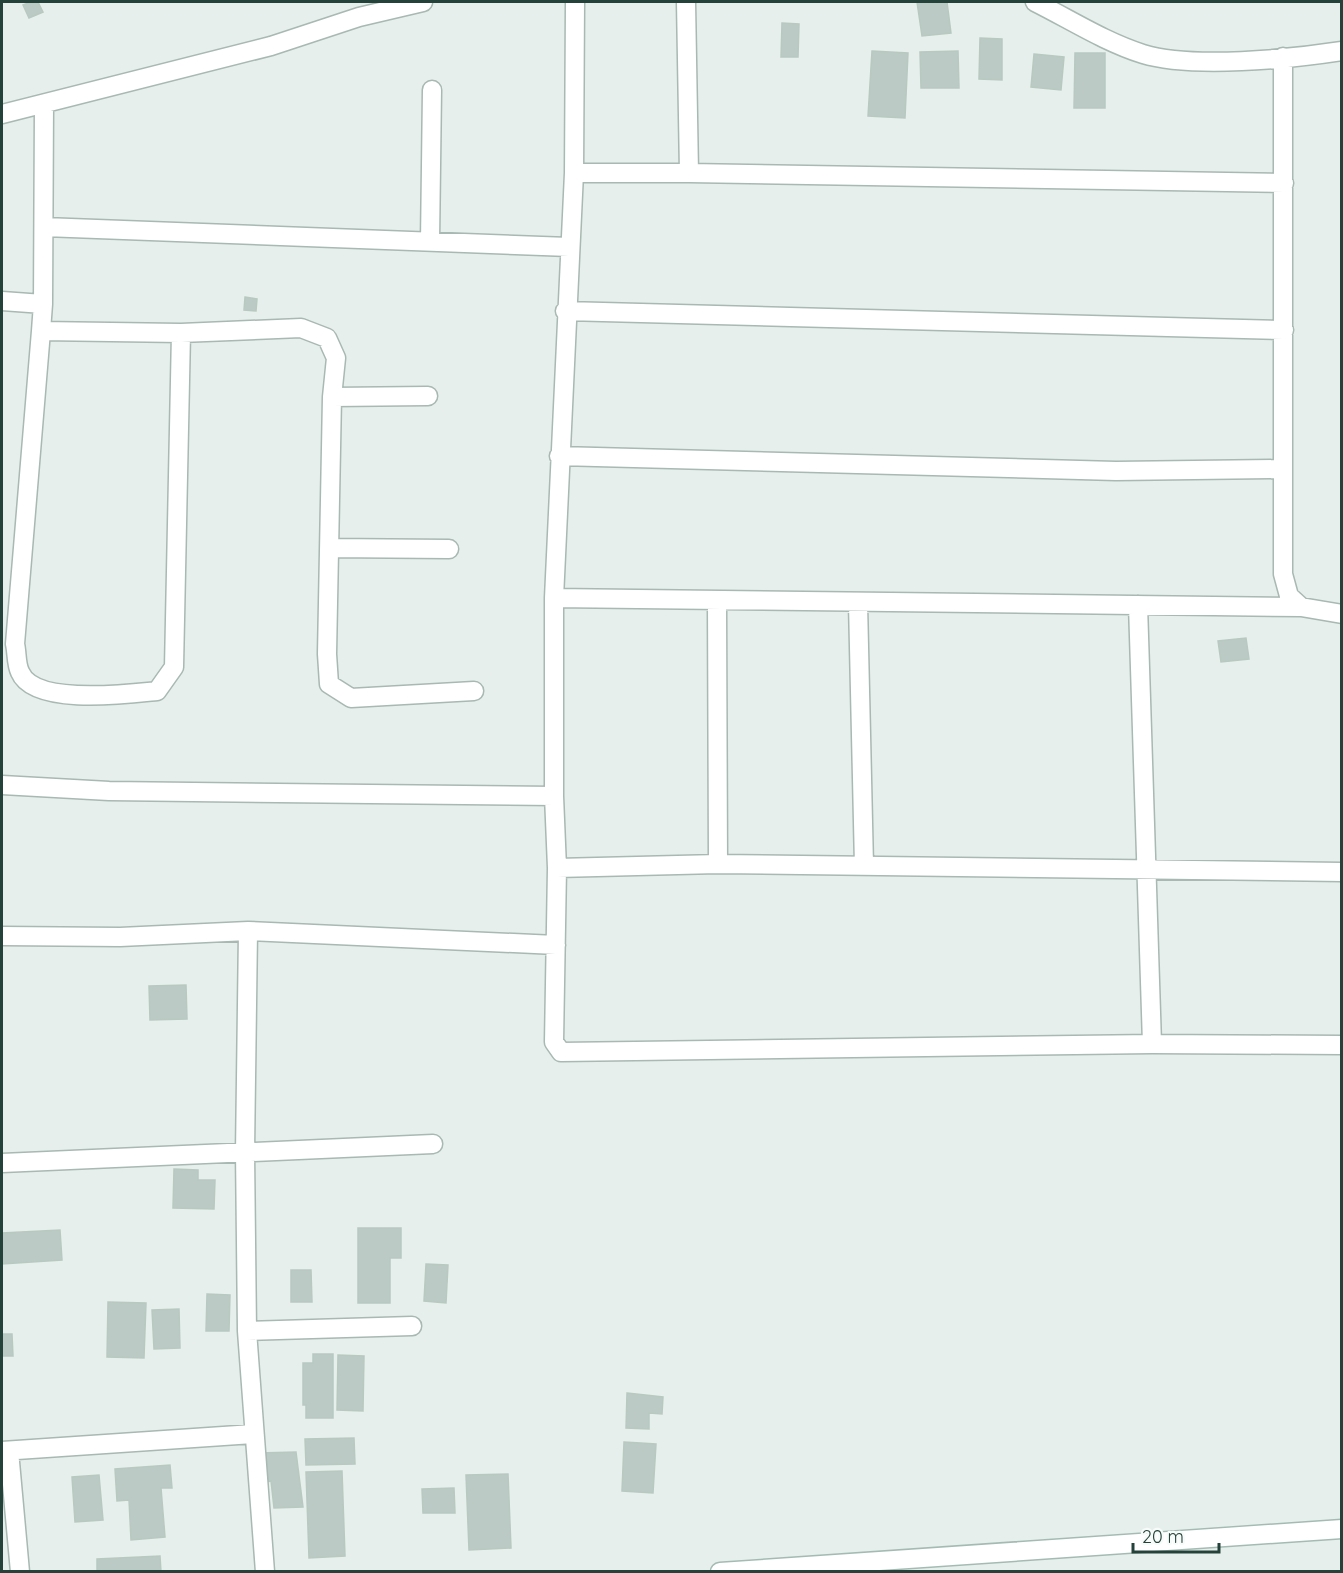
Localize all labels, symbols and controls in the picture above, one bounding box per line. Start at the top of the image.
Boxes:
scale bar [1133,1516,1218,1554]
text: 20 m [1142,1525,1184,1548]

